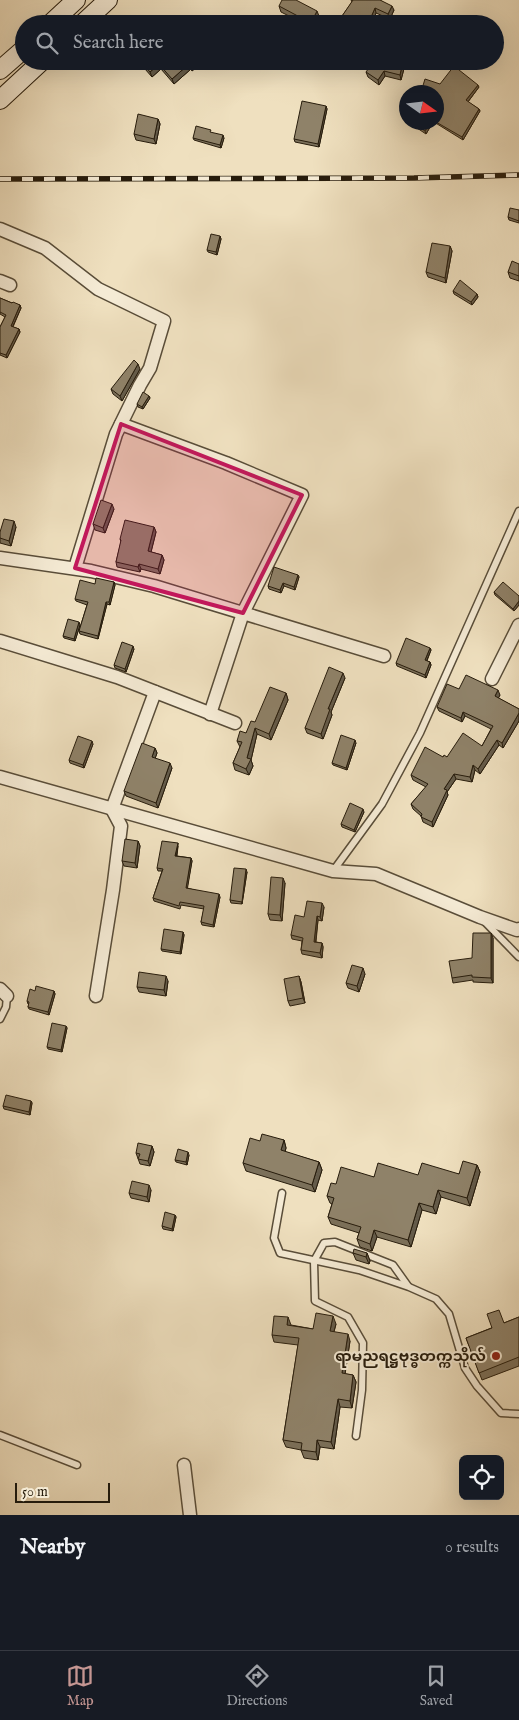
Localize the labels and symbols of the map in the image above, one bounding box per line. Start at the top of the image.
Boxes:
north arrow [399,85,444,130]
place label: ရာမညရဋ္ဌဗုဒ္ဓတက္ကသိုလ် [335,1346,486,1368]
marker: ရာမညရဋ္ဌဗုဒ္ဓတက္ကသိုလ် [490,1350,502,1362]
scale bar [15,1480,110,1503]

